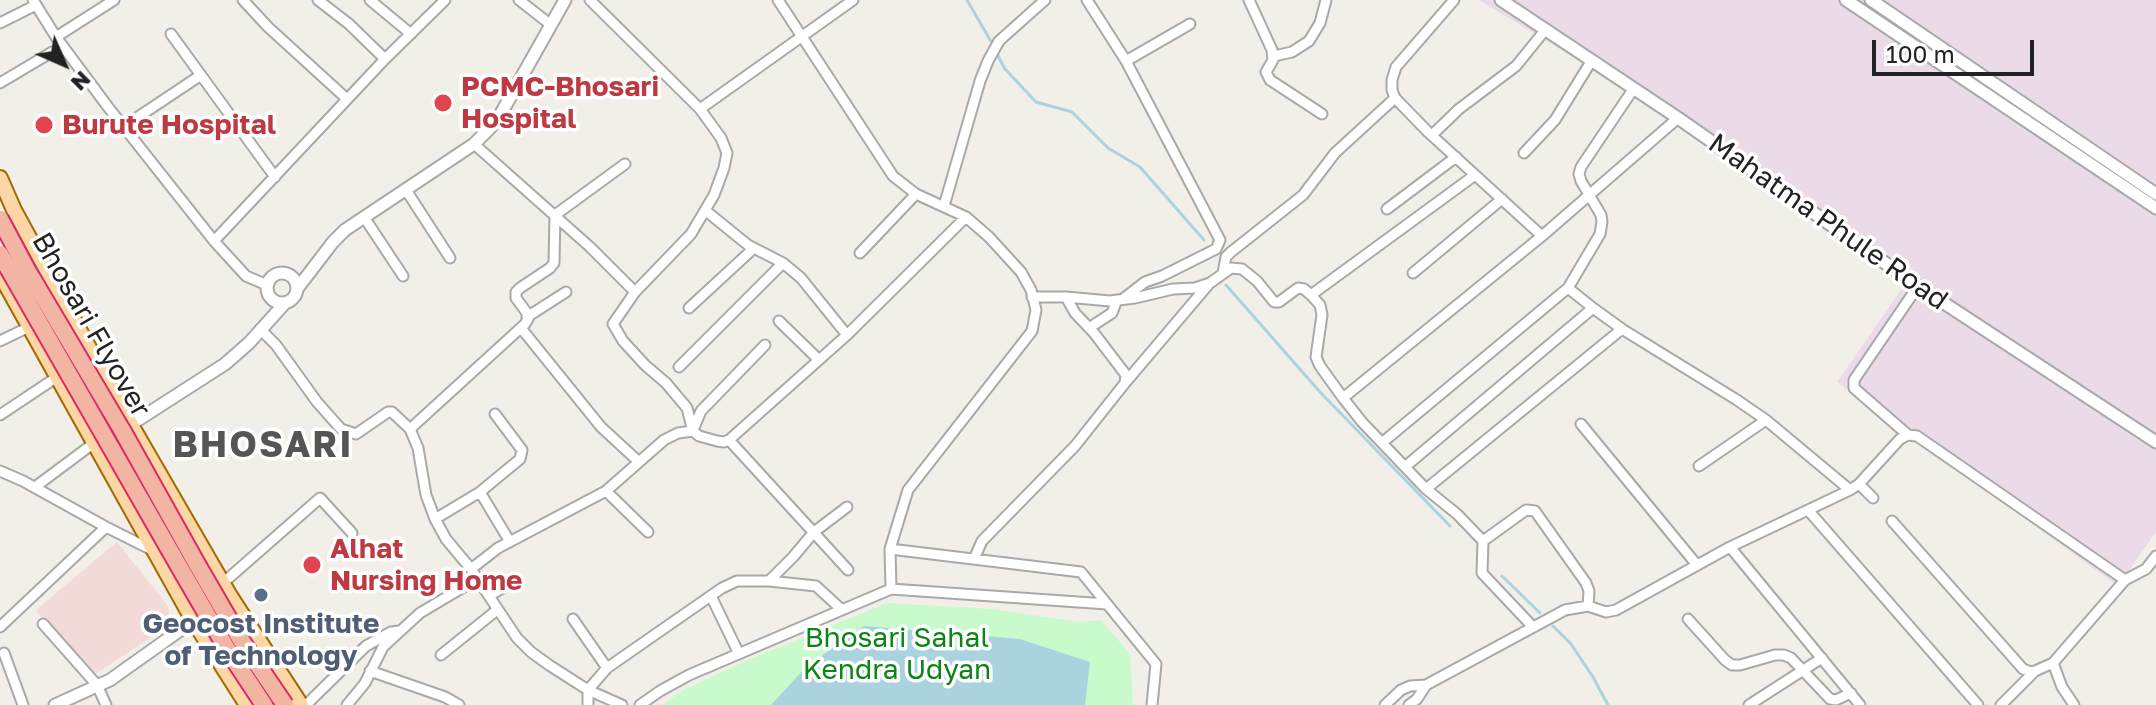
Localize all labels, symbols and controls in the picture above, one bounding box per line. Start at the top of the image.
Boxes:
north arrow [24,24,104,104]
scale bar [1876,24,2038,74]
text: 100 m [1886,39,1955,68]
text: N [66,66,97,97]
place label: PCMC-Bhosari Hospital [461,70,659,136]
marker: PCMC-Bhosari Hospital [432,92,454,114]
place label: Burute Hospital [62,108,276,142]
marker: Burute Hospital [33,114,55,136]
street label: Mahatma Phule Road [1702,127,1954,317]
street label: Bhosari Flyover [25,227,157,423]
district label: BHOSARI [172,424,354,468]
place label: Alhat Nursing Home [330,532,522,598]
marker: Alhat Nursing Home [301,554,323,576]
marker: Geocost Institute of Technology [252,586,270,604]
place label: Geocost Institute of Technology [143,607,379,673]
park label: Bhosari Sahal Kendra Udyan [803,621,991,687]

